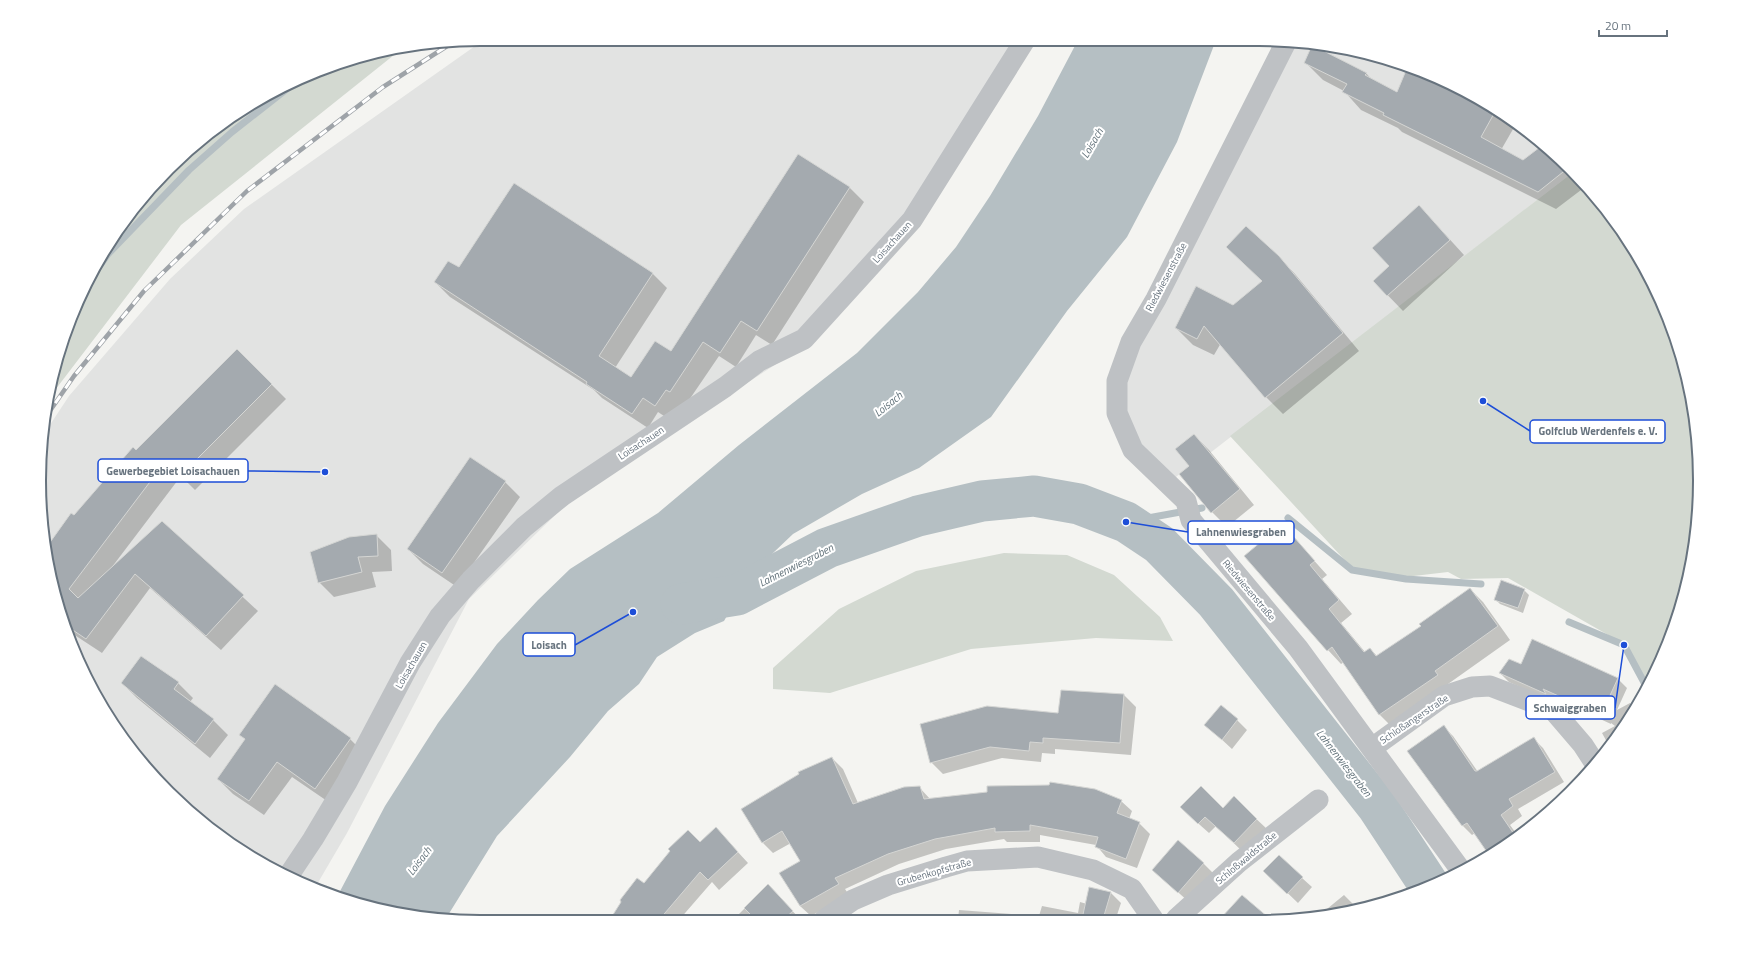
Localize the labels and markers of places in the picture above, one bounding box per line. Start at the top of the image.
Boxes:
callout: Golfclub Werdenfels e. V. [1530,420,1665,443]
callout: Gewerbegebiet Loisachauen [98,459,248,482]
callout: Lahnenwiesgraben [1188,521,1294,544]
callout: Loisach [523,633,575,656]
callout: Schwaiggraben [1526,696,1615,719]

